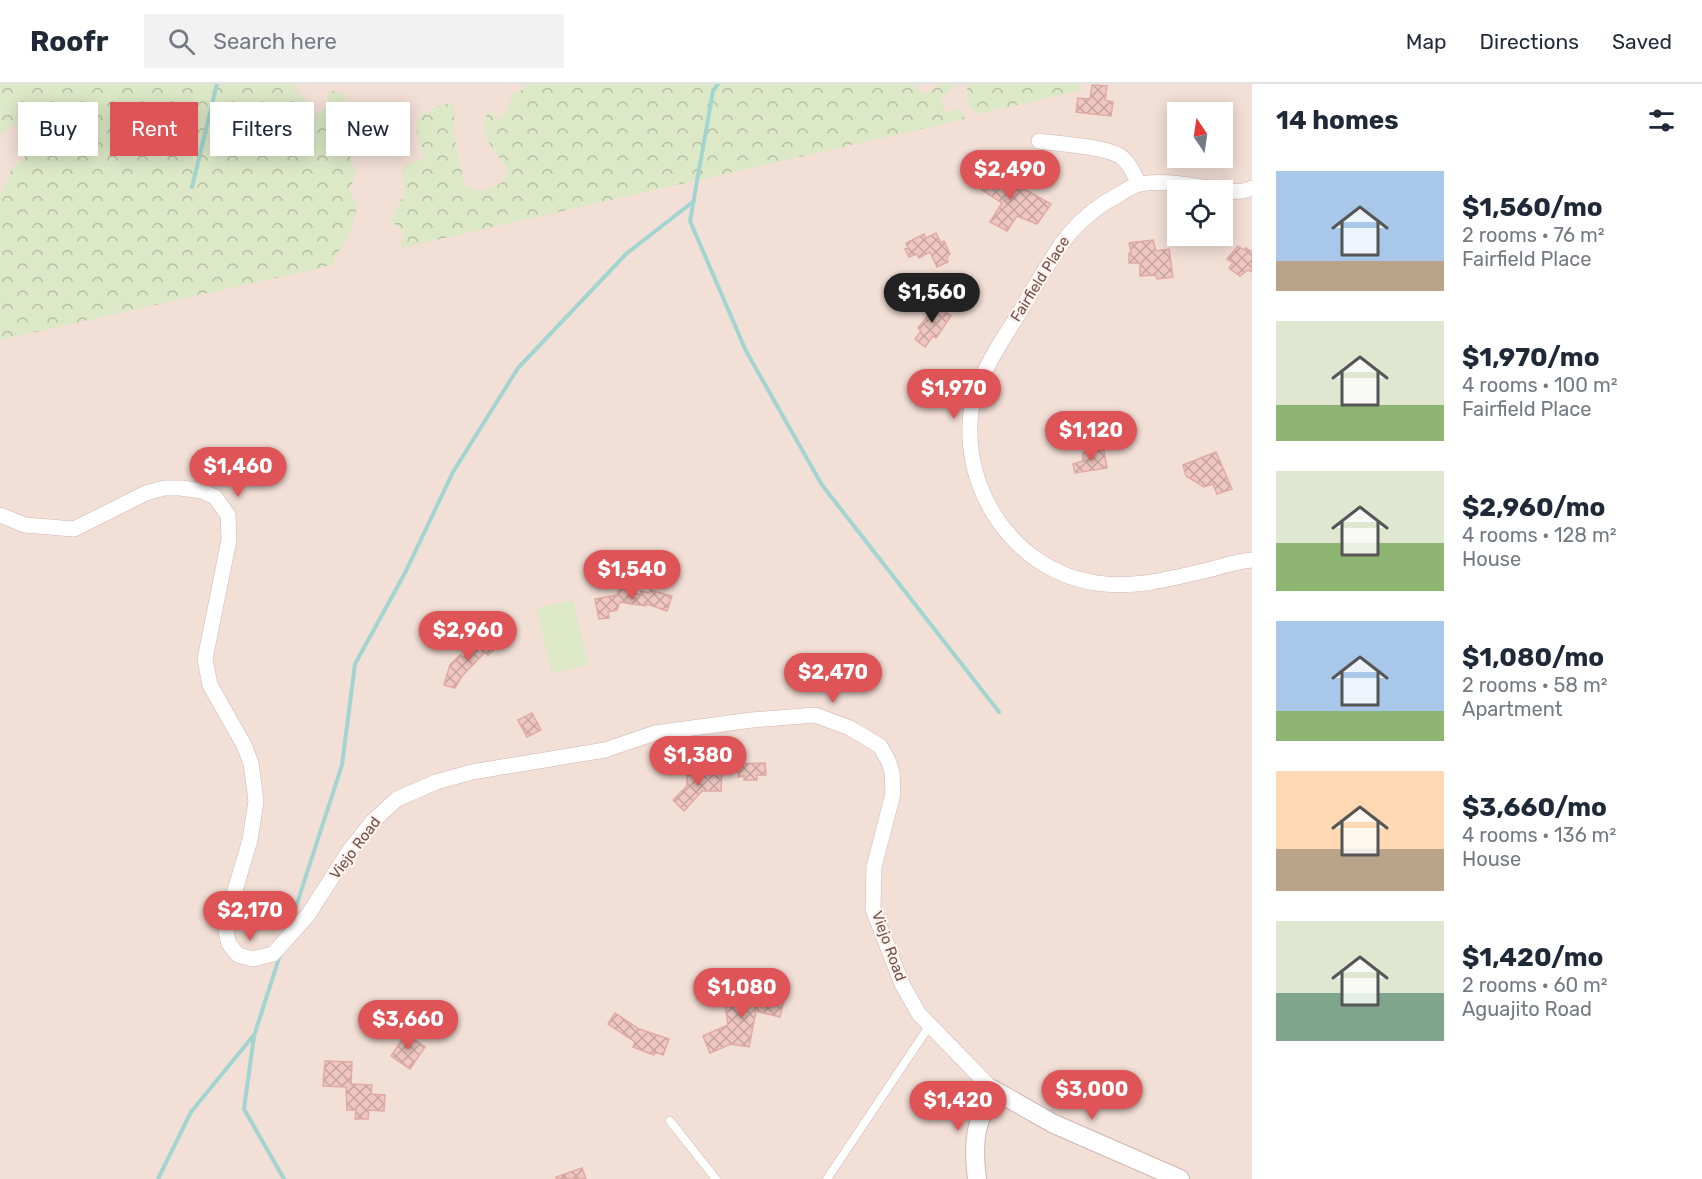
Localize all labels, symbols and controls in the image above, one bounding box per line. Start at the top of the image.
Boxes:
search box [144,14,564,68]
text: Roofr [30,25,108,58]
icon: search [165,25,198,58]
text: Search here [213,28,337,55]
text: Map [1406,29,1447,54]
text: Directions [1480,29,1579,54]
text: Saved [1612,29,1672,54]
chip: Buy [18,102,98,156]
chip: Rent [110,102,198,156]
chip: Filters [210,102,314,156]
chip: New [326,102,410,156]
north arrow [1167,102,1233,168]
map controls [1167,102,1233,246]
icon: filters [1645,104,1678,137]
text: 14 homes [1276,105,1399,136]
pin: $2,490 [961,150,1059,201]
text: $2,490 [974,157,1046,181]
button: locate [1167,180,1233,246]
text: $1,560/mo [1462,192,1603,223]
icon: home [1324,195,1396,267]
text: 2 rooms · 76 m² [1462,223,1605,247]
street label: Fairfield Place [1007,233,1073,325]
text: Fairfield Place [1462,247,1591,271]
pin: $1,560 [883,273,981,324]
text: $1,560 [898,280,966,304]
text: $1,970/mo [1462,342,1600,373]
icon: home [1324,345,1396,417]
pin: $1,970 [905,369,1003,420]
text: 4 rooms · 100 m² [1462,373,1618,397]
text: $1,970 [921,376,987,400]
text: Fairfield Place [1462,397,1591,421]
pin: $1,120 [1042,411,1140,462]
text: $1,120 [1059,418,1123,442]
pin: $1,460 [189,447,287,498]
text: $1,460 [204,454,273,478]
text: $2,960/mo [1462,492,1605,523]
icon: home [1324,495,1396,567]
text: 4 rooms · 128 m² [1462,523,1617,547]
text: House [1462,547,1521,571]
pin: $1,540 [583,550,681,601]
text: $1,540 [597,557,667,581]
pin: $2,960 [419,611,517,662]
text: $2,960 [433,618,503,642]
text: $1,080/mo [1462,642,1604,673]
icon: home [1324,645,1396,717]
pin: $2,470 [784,653,882,704]
text: $2,470 [798,660,868,684]
text: 2 rooms · 58 m² [1462,673,1608,697]
text: Apartment [1462,697,1563,721]
pin: $1,380 [649,736,747,787]
text: $1,380 [663,743,733,767]
text: $3,660/mo [1462,792,1607,823]
icon: home [1324,795,1396,867]
street label: Viejo Road [326,813,384,883]
text: 4 rooms · 136 m² [1462,823,1616,847]
text: House [1462,847,1521,871]
pin: $2,170 [201,891,299,942]
text: $2,170 [217,898,283,922]
street label: Viejo Road [868,908,910,984]
text: $1,420/mo [1462,942,1604,973]
icon: home [1324,945,1396,1017]
pin: $1,080 [693,968,791,1019]
text: 2 rooms · 60 m² [1462,973,1608,997]
text: $1,080 [707,975,777,999]
text: Aguajito Road [1462,997,1592,1021]
pin: $3,660 [359,1000,457,1051]
text: $3,660 [372,1007,444,1031]
pin: $3,000 [1043,1070,1141,1121]
text: $3,000 [1056,1077,1128,1101]
pin: $1,420 [909,1081,1007,1132]
text: $1,420 [924,1088,992,1112]

